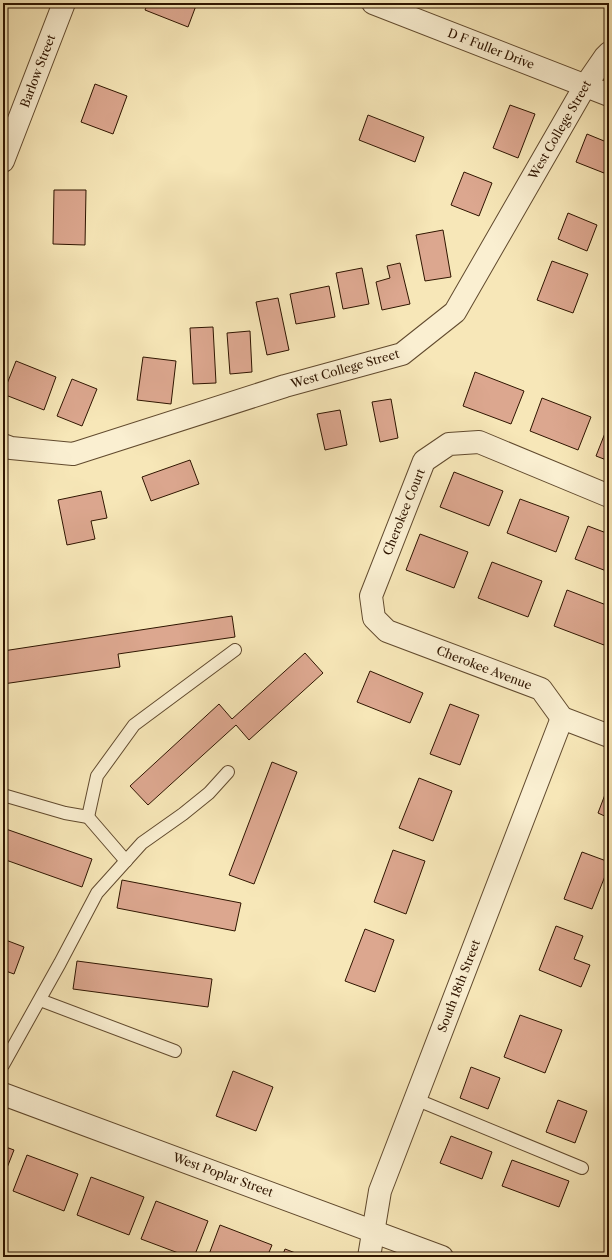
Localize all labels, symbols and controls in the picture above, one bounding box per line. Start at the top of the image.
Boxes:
street label: D F Fuller Drive [446,25,537,72]
street label: Barlow Street [17,31,59,110]
street label: West College Street [525,77,594,183]
street label: West College Street [288,346,402,391]
street label: Cherokee Court [379,466,428,557]
street label: Cherokee Avenue [434,642,534,693]
street label: South 18th Street [434,937,483,1034]
street label: West Poplar Street [170,1149,276,1200]

